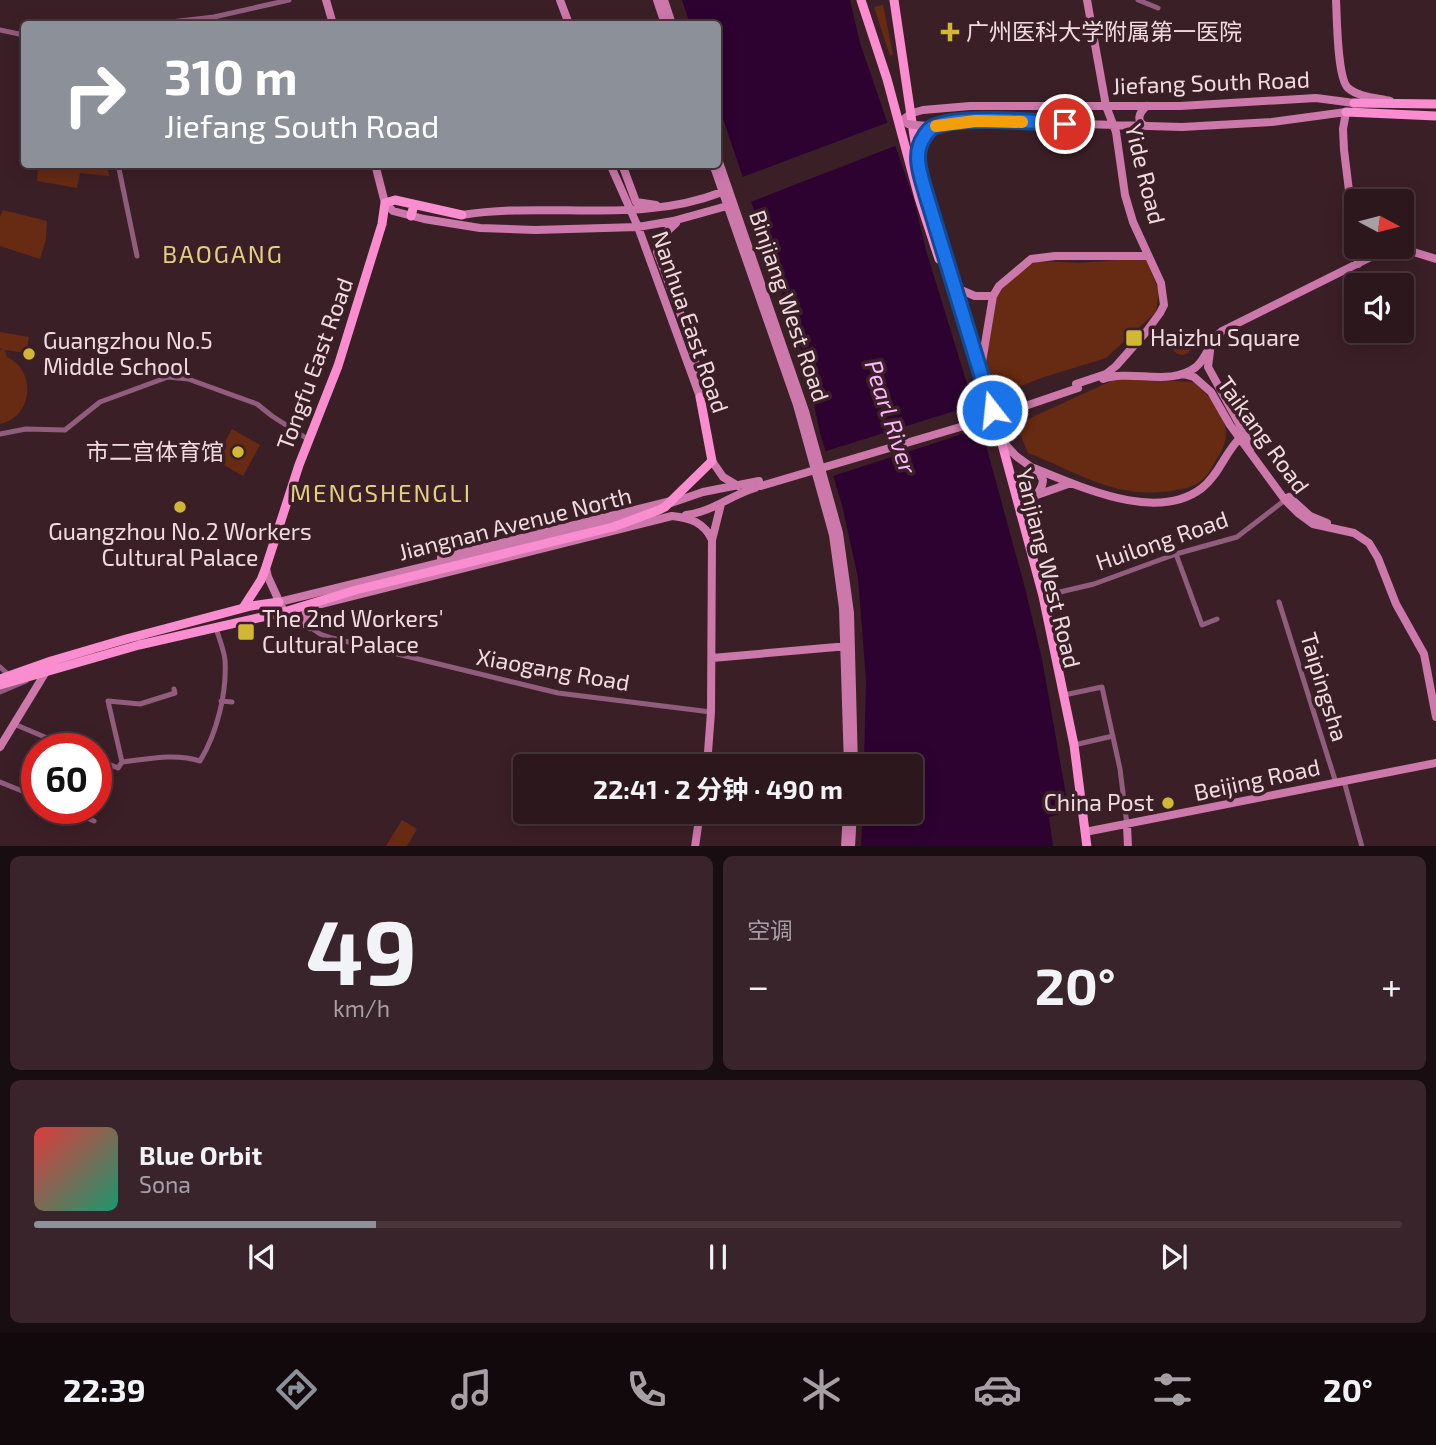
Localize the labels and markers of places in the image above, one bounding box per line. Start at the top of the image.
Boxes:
place label: 广州医科大学附属第一医院 [966,17,1242,45]
marker: 广州医科大学附属第一医院 [940,22,960,42]
pin [1035,94,1095,154]
place label: Haizhu Square [1150,323,1300,351]
place label: Guangzhou No.5 Middle School [43,326,213,380]
marker: Haizhu Square [1124,328,1144,348]
marker: Guangzhou No.5 Middle School [21,346,37,362]
place label: 市二宫体育馆 [86,437,224,465]
marker: 市二宫体育馆 [230,444,246,460]
marker: Guangzhou No.2 Workers Cultural Palace [172,499,188,515]
place label: Guangzhou No.2 Workers Cultural Palace [48,517,312,571]
place label: The 2nd Workers' Cultural Palace [262,604,444,658]
marker: The 2nd Workers' Cultural Palace [236,622,256,642]
place label: China Post [1044,788,1154,816]
marker: China Post [1160,795,1176,811]

